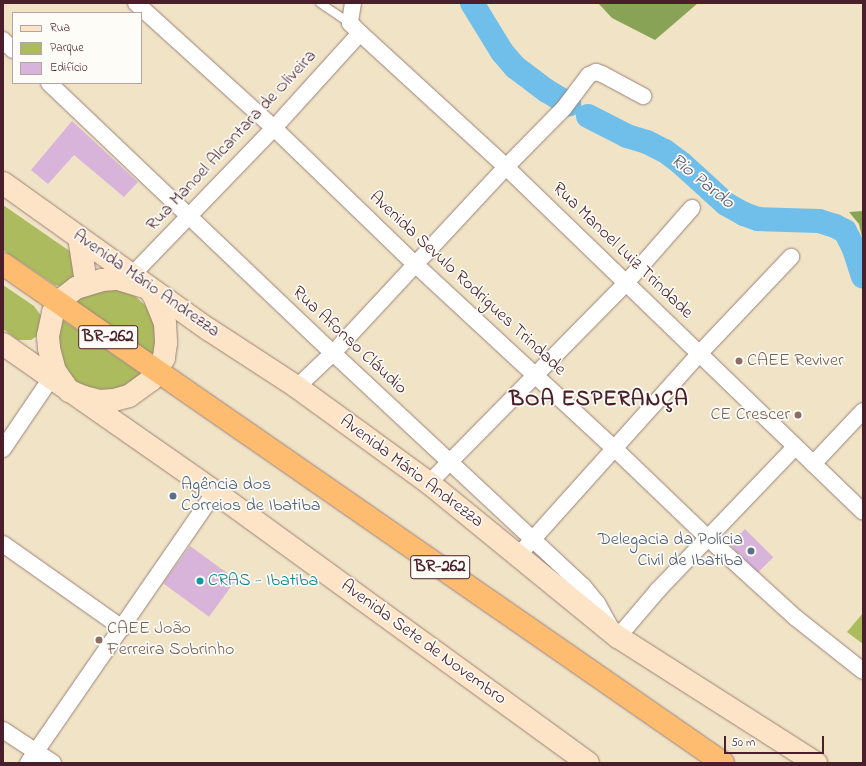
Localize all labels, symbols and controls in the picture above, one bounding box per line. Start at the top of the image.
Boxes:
legend [12,12,142,84]
text: Rua [50,19,70,37]
text: Parque [50,39,84,57]
street label: Rua Manoel Alcantara de Oliveira [142,46,322,236]
text: Edifício [50,59,88,77]
water label: Rio Pardo [666,150,738,214]
street label: Rua Manoel Luiz Trindade [547,178,697,324]
street label: Avenida Sevulo Rodrigues Trindade [364,187,570,381]
street label: Avenida Mário Andrezza [68,225,224,343]
street label: Rua Afonso Cláudio [287,282,411,400]
road number: BR-262 [78,322,138,352]
place label: CAEE Reviver [747,350,844,372]
marker: CAEE Reviver [734,356,744,366]
district label: BOA ESPERANÇA [509,388,689,414]
place label: CE Crescer [710,404,790,426]
marker: CE Crescer [793,410,803,420]
street label: Avenida Mário Andrezza [335,411,487,533]
place label: Agência dos Correios de Ibatiba [181,475,320,518]
marker: Agência dos Correios de Ibatiba [168,491,178,501]
place label: Delegacia da Polícia Civil de Ibatiba [598,530,743,572]
marker: Delegacia da Polícia Civil de Ibatiba [746,546,756,556]
road number: BR-262 [410,552,470,582]
place label: CRAS - Ibatiba [208,570,318,592]
marker: CRAS - Ibatiba [195,576,205,586]
street label: Avenida Sete de Novembro [336,576,510,710]
place label: CAEE João Ferreira Sobrinho [107,619,234,662]
marker: CAEE João Ferreira Sobrinho [94,635,104,645]
scale bar [726,728,826,754]
text: 50 m [731,734,755,752]

